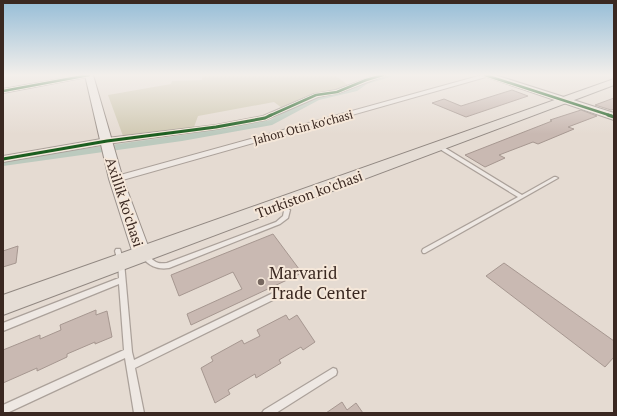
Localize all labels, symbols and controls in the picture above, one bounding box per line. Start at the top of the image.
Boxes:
street label: Jahon Otin ko'chasi [251,106,355,148]
street label: Axillik ko'chasi [102,155,148,249]
street label: Turkiston ko'chasi [253,166,365,222]
place label: Marvarid Trade Center [269,261,367,304]
marker: Marvarid Trade Center [256,277,266,287]

